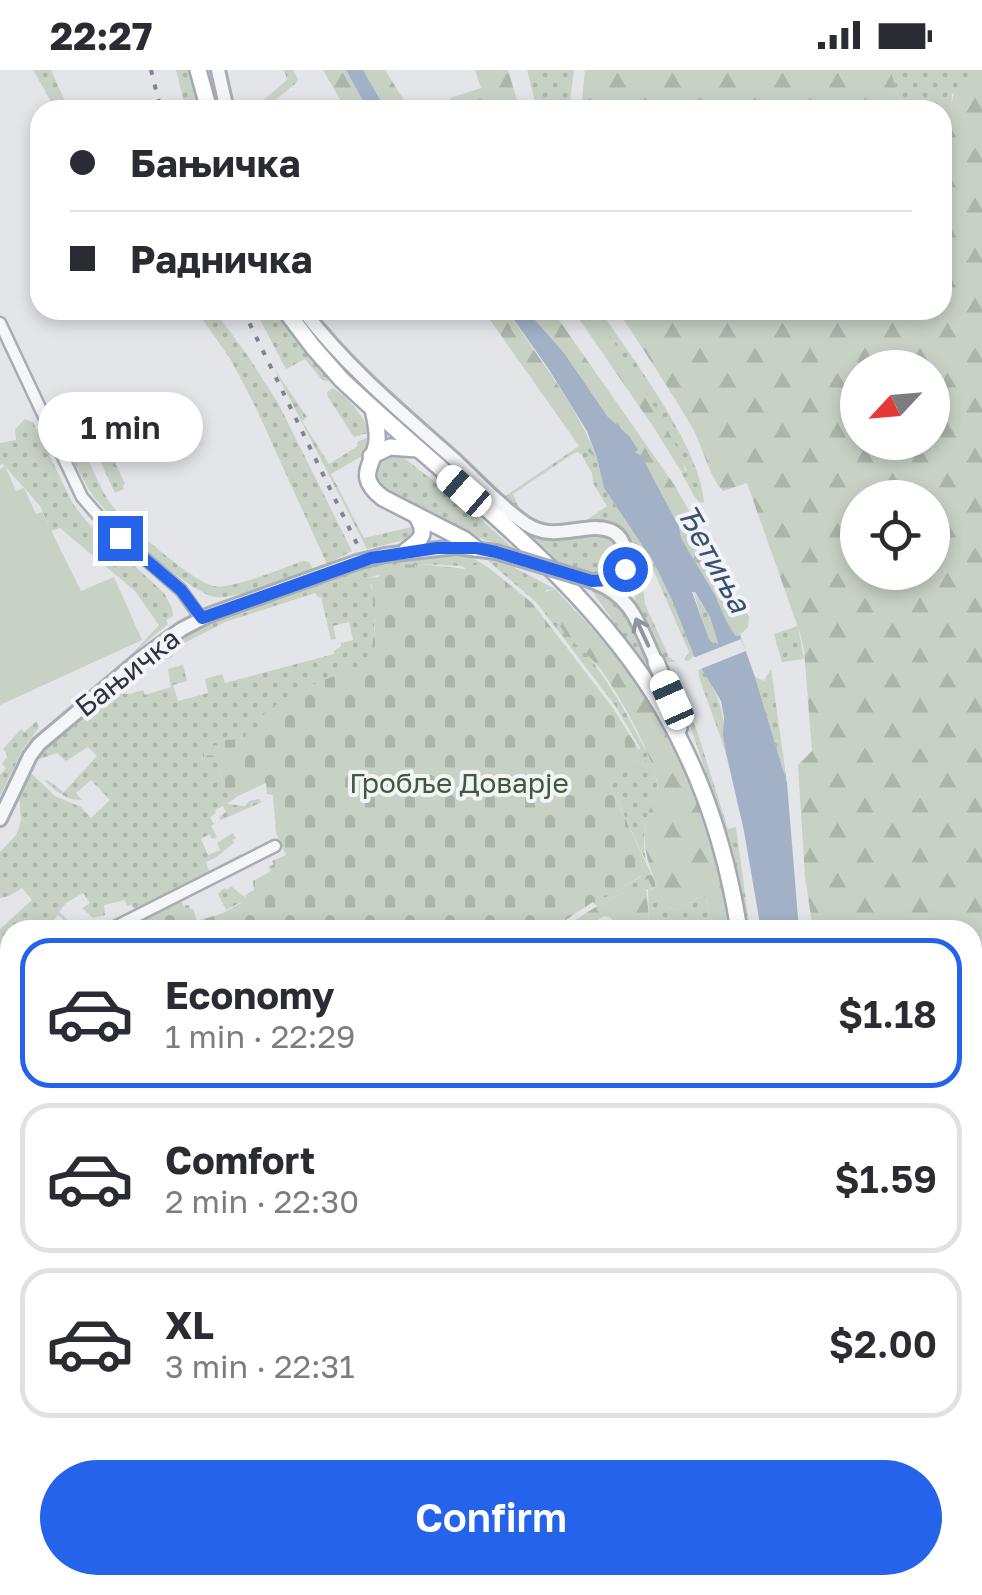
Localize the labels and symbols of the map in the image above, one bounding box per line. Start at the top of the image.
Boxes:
north arrow [840,350,950,460]
callout: 1 min [38,393,202,463]
car [432,460,496,522]
water label: Ђетиња [670,498,759,619]
route end [98,516,143,561]
route start [603,547,648,592]
one-way arrow [631,618,650,648]
street label: Бањичка [68,621,186,723]
car [646,666,698,734]
park label: Гробље Доварје [349,766,569,799]

